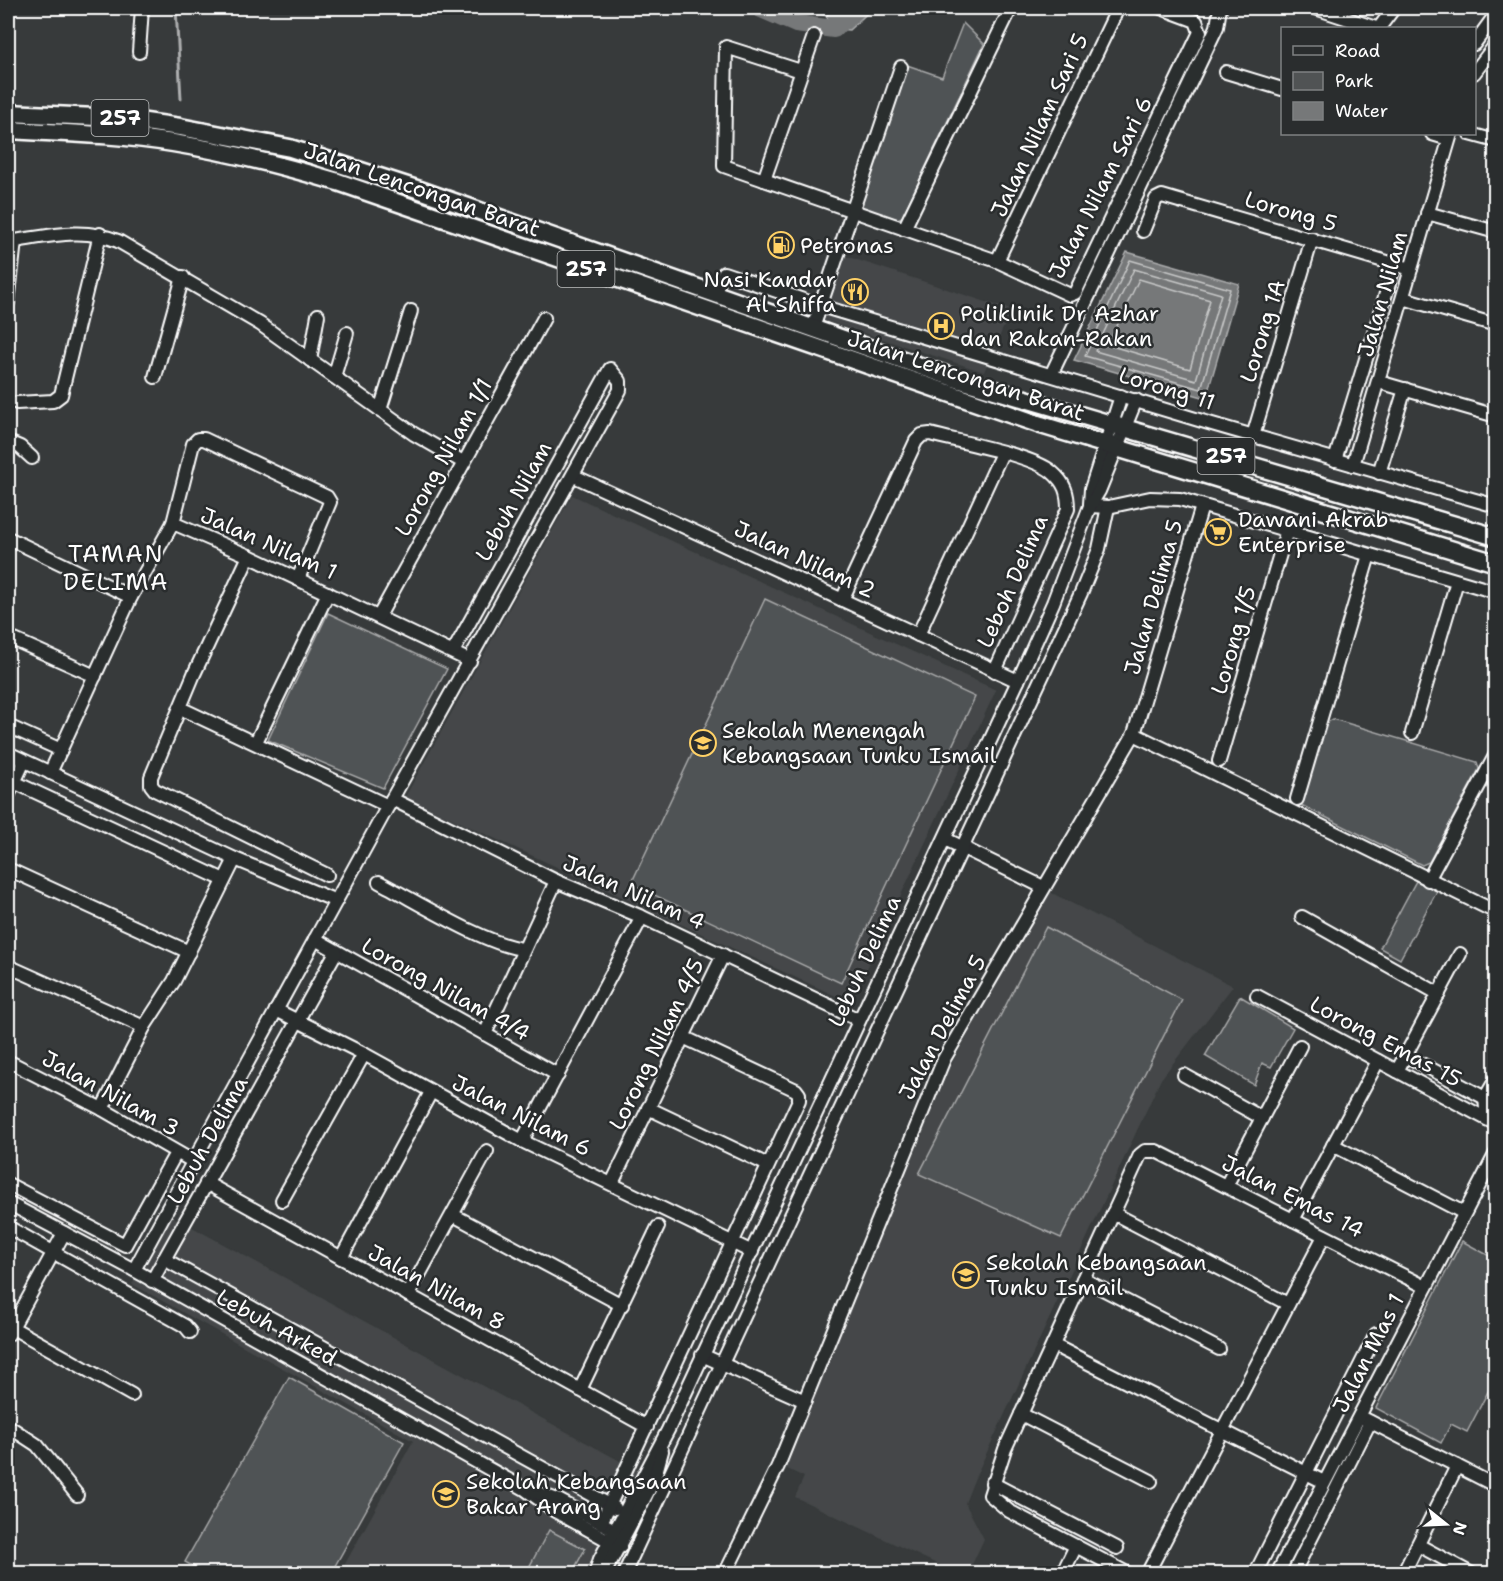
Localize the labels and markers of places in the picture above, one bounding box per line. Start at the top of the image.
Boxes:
fuel station icon: Petronas [766,230,796,260]
place label: Petronas [800,231,894,260]
place label: Nasi Kandar Al Shiffa [703,265,836,319]
restaurant icon: Nasi Kandar Al Shiffa [840,277,870,307]
place label: Poliklinik Dr Azhar dan Rakan-Rakan [960,299,1159,353]
hospital icon: Poliklinik Dr Azhar dan Rakan-Rakan [926,311,956,341]
place label: Dawani Akrab Enterprise [1238,505,1388,559]
supermarket icon: Dawani Akrab Enterprise [1203,517,1233,547]
place label: Sekolah Menengah Kebangsaan Tunku Ismail [722,716,997,770]
school or university icon: Sekolah Menengah Kebangsaan Tunku Ismail [688,728,718,758]
place label: Sekolah Kebangsaan Tunku Ismail [986,1248,1207,1302]
school or university icon: Sekolah Kebangsaan Tunku Ismail [951,1260,981,1290]
place label: Sekolah Kebangsaan Bakar Arang [466,1467,687,1521]
school or university icon: Sekolah Kebangsaan Bakar Arang [431,1479,461,1509]

